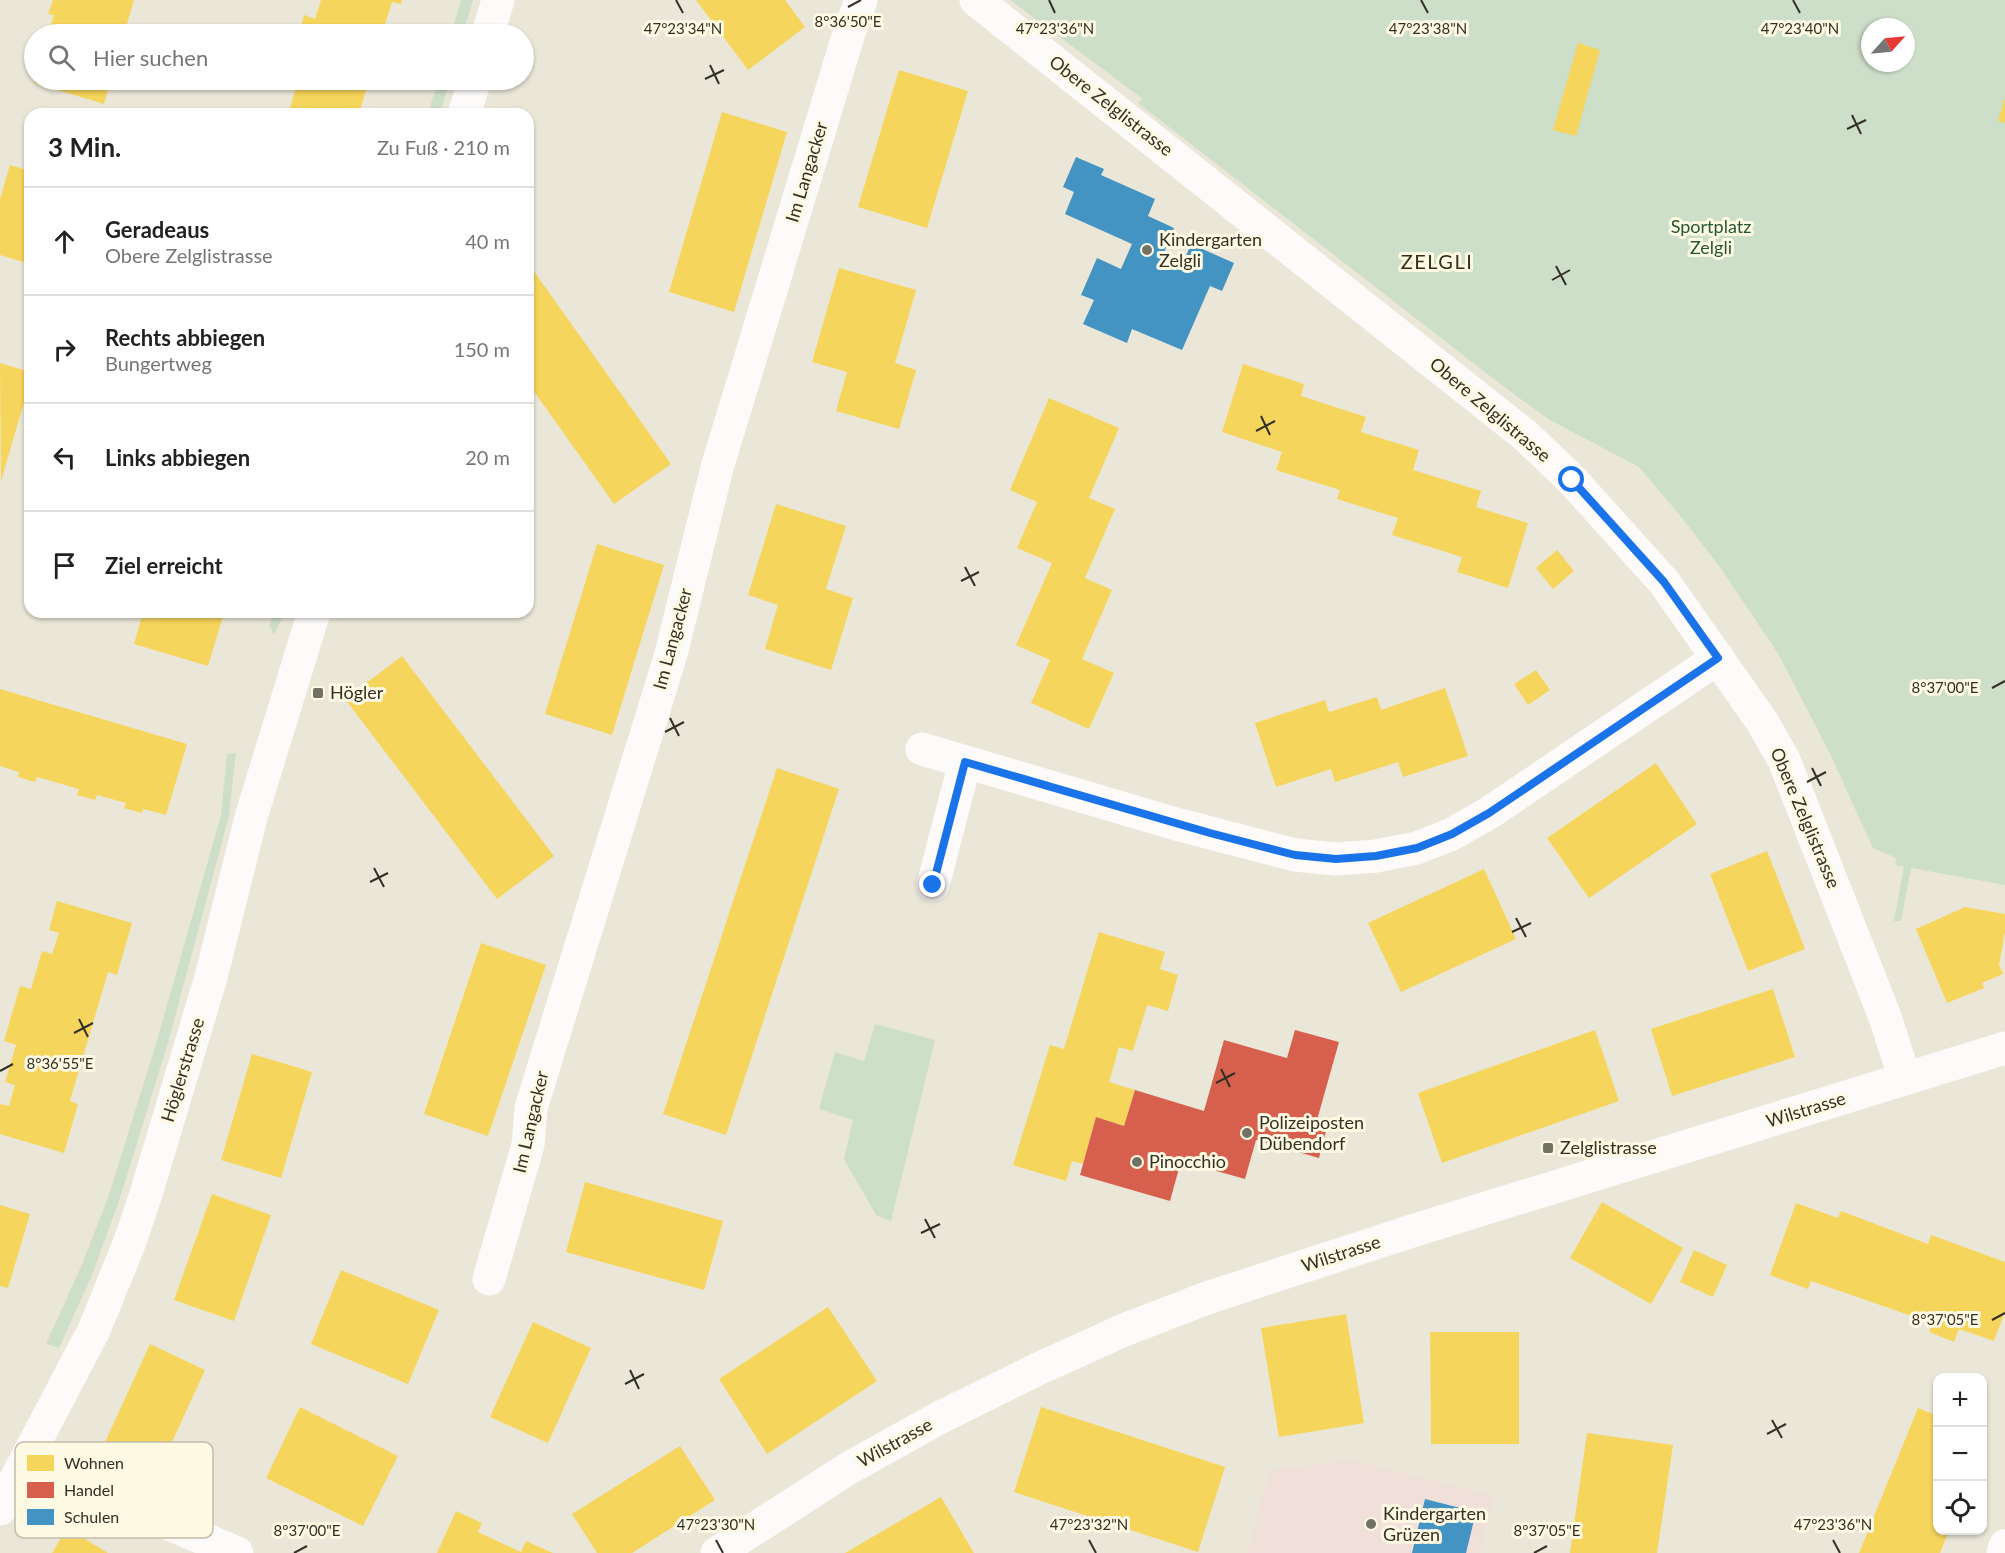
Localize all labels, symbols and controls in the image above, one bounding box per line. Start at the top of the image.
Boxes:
text: 8°36'50"E [815,12,882,30]
north arrow [1861,18,1915,72]
text: 47°23'34"N [644,19,722,37]
text: 47°23'36"N [1016,19,1094,37]
text: 47°23'38"N [1389,19,1467,37]
text: 47°23'40"N [1761,19,1839,37]
search box [24,24,534,90]
icon: search [45,41,78,74]
text: Hier suchen [93,44,208,71]
street label: Obere Zelglistrasse [1045,50,1178,160]
street label: Im Langacker [780,118,832,225]
text: 3 Min. [48,131,121,163]
text: Zu Fuß · 210 m [377,135,510,159]
park label: Sportplatz Zelgli [1671,215,1751,258]
text: Geradeaus [105,216,209,243]
icon: ahead [48,225,81,258]
place label: Kindergarten Zelgli [1159,228,1262,271]
text: 40 m [465,229,510,253]
text: Obere Zelglistrasse [105,243,273,267]
marker: Kindergarten Zelgli [1140,243,1154,257]
district label: ZELGLI [1401,249,1473,273]
text: Rechts abbiegen [105,324,265,351]
icon: right [48,333,81,366]
text: 150 m [454,337,510,361]
text: Bungertweg [105,351,212,375]
street label: Obere Zelglistrasse [1426,352,1556,466]
icon: left [48,441,81,474]
text: Links abbiegen [105,444,250,471]
text: 20 m [465,445,510,469]
route start [1558,466,1584,492]
icon: arrive [48,549,81,582]
text: Ziel erreicht [105,552,223,579]
street label: Im Langacker [648,585,696,692]
text: 8°37'00"E [1912,678,1979,696]
place label: Högler [330,681,384,703]
marker: Högler [311,686,325,700]
street label: Obere Zelglistrasse [1766,744,1846,891]
route end [919,871,945,897]
street label: Höglerstrasse [156,1015,208,1125]
text: 8°36'55"E [27,1054,94,1072]
street label: Im Langacker [508,1068,553,1175]
street label: Wilstrasse [1763,1087,1848,1132]
place label: Polizeiposten Dübendorf [1259,1111,1364,1154]
marker: Polizeiposten Dübendorf [1240,1126,1254,1140]
place label: Zelglistrasse [1560,1136,1657,1158]
marker: Zelglistrasse [1541,1141,1555,1155]
place label: Pinocchio [1149,1150,1226,1172]
marker: Pinocchio [1130,1155,1144,1169]
street label: Wilstrasse [1298,1230,1383,1276]
text: 8°37'05"E [1912,1310,1979,1328]
map controls [1933,1373,1987,1535]
button: + [1933,1373,1987,1427]
street label: Wilstrasse [853,1413,936,1472]
button: − [1933,1427,1987,1481]
legend [15,1442,213,1538]
text: Wohnen [64,1453,124,1472]
text: Handel [64,1480,114,1499]
button: locate [1933,1481,1987,1535]
place label: Kindergarten Grüzen [1383,1502,1486,1545]
text: Schulen [64,1507,119,1526]
text: 47°23'30"N [677,1515,755,1533]
text: 47°23'32"N [1050,1515,1128,1533]
text: 47°23'36"N [1794,1515,1872,1533]
marker: Kindergarten Grüzen [1364,1517,1378,1531]
text: 8°37'00"E [274,1521,341,1539]
text: 8°37'05"E [1514,1521,1581,1539]

